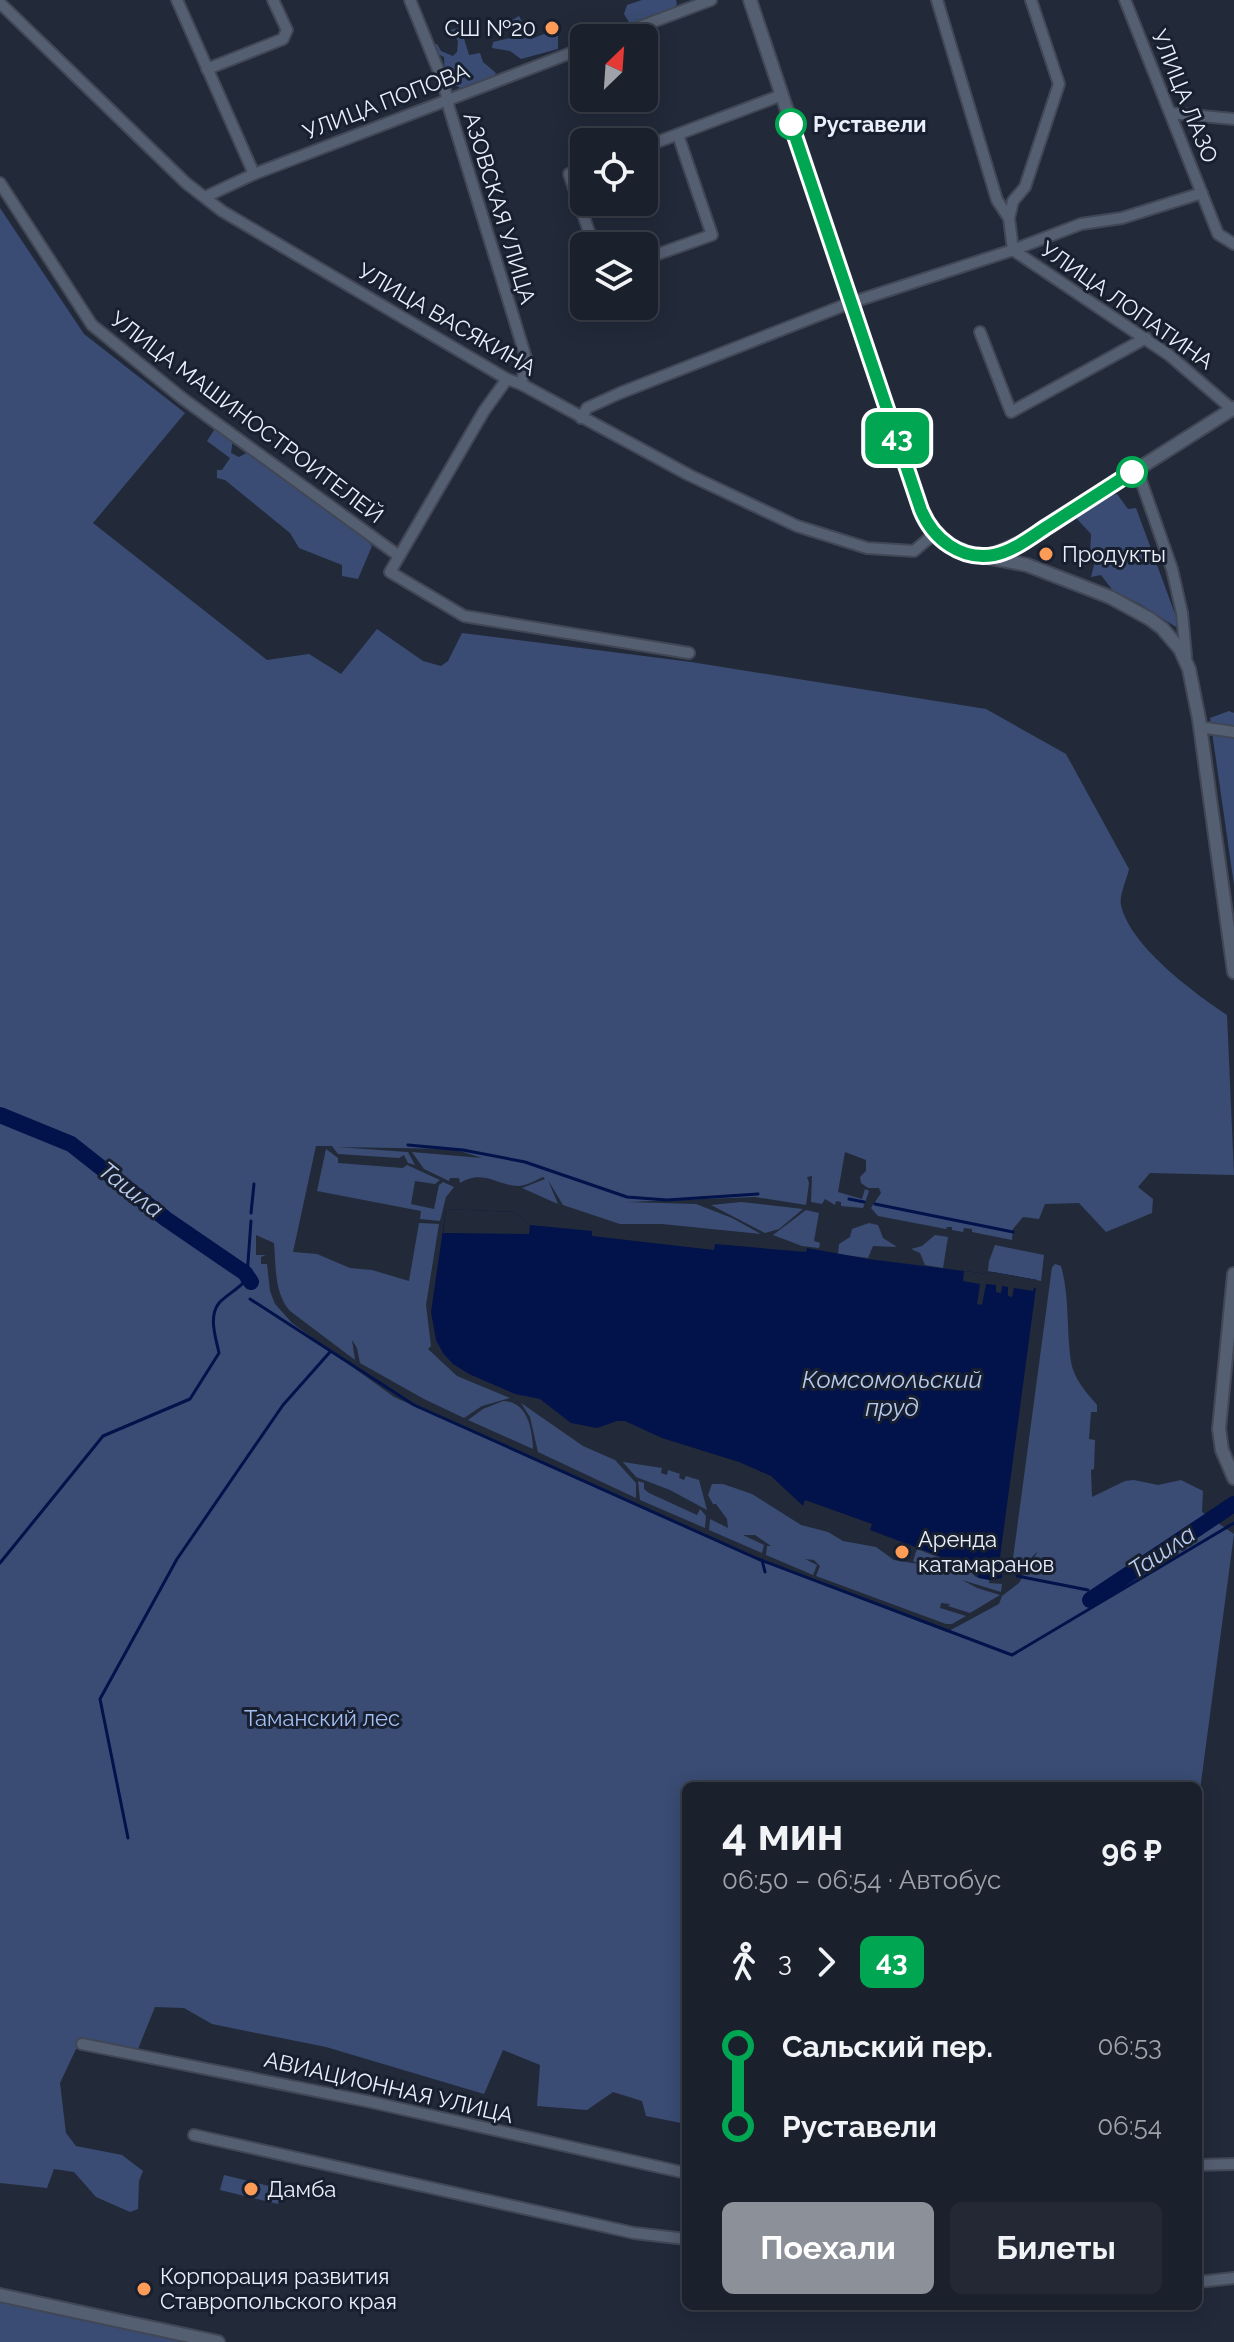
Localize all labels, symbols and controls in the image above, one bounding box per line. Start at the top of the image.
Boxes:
place label: СШ №20 [444,15,536,41]
marker: СШ №20 [543,19,561,37]
north arrow [570,24,658,112]
map controls [570,24,658,320]
street label: УЛИЦА ЛАЗО [1146,26,1224,166]
street label: УЛИЦА ПОПОВА [299,57,473,145]
street label: АЗОВСКАЯ УЛИЦА [459,109,542,307]
marker: Руставели [776,109,806,139]
place label: Руставели [813,111,927,137]
button: locate [570,128,658,216]
button: layers [570,232,658,320]
street label: УЛИЦА ЛОПАТИНА [1036,236,1219,375]
street label: УЛИЦА ВАСЯКИНА [353,257,541,381]
street label: УЛИЦА МАШИНОСТРОИТЕЛЕЙ [105,306,389,528]
line badge: 43 [861,412,933,464]
text: 43 [881,421,913,454]
unlabelled marker [1117,457,1147,487]
place label: Продукты [1062,541,1166,567]
marker: Продукты [1037,545,1055,563]
water label: Ташла [93,1155,169,1224]
water label: Комсомольский пруд [802,1365,982,1422]
water label: Ташла [1123,1519,1201,1584]
place label: Аренда катамаранов [918,1526,1054,1577]
marker: Аренда катамаранов [893,1543,911,1561]
park label: Таманский лес [244,1705,400,1731]
text: 4 мин [722,1809,843,1860]
text: 96 ₽ [1101,1833,1162,1868]
text: 06:50 – 06:54 · Автобус [722,1865,1001,1895]
icon: walk [722,1940,766,1984]
icon: forward [804,1940,848,1984]
text: 43 [876,1945,908,1978]
text: 3 [778,1947,792,1977]
text: Сальский пер. [782,2029,993,2064]
text: 06:53 [1097,2031,1162,2061]
street label: АВИАЦИОННАЯ УЛИЦА [262,2046,516,2128]
text: Руставели [782,2109,937,2144]
text: 06:54 [1097,2111,1162,2141]
place label: Дамба [267,2176,336,2202]
marker: Дамба [242,2180,260,2198]
button: Поехали [722,2202,934,2294]
button: Билеты [950,2202,1162,2294]
place label: Корпорация развития Ставропольского края [160,2263,397,2314]
marker: Корпорация развития Ставропольского края [135,2280,153,2298]

